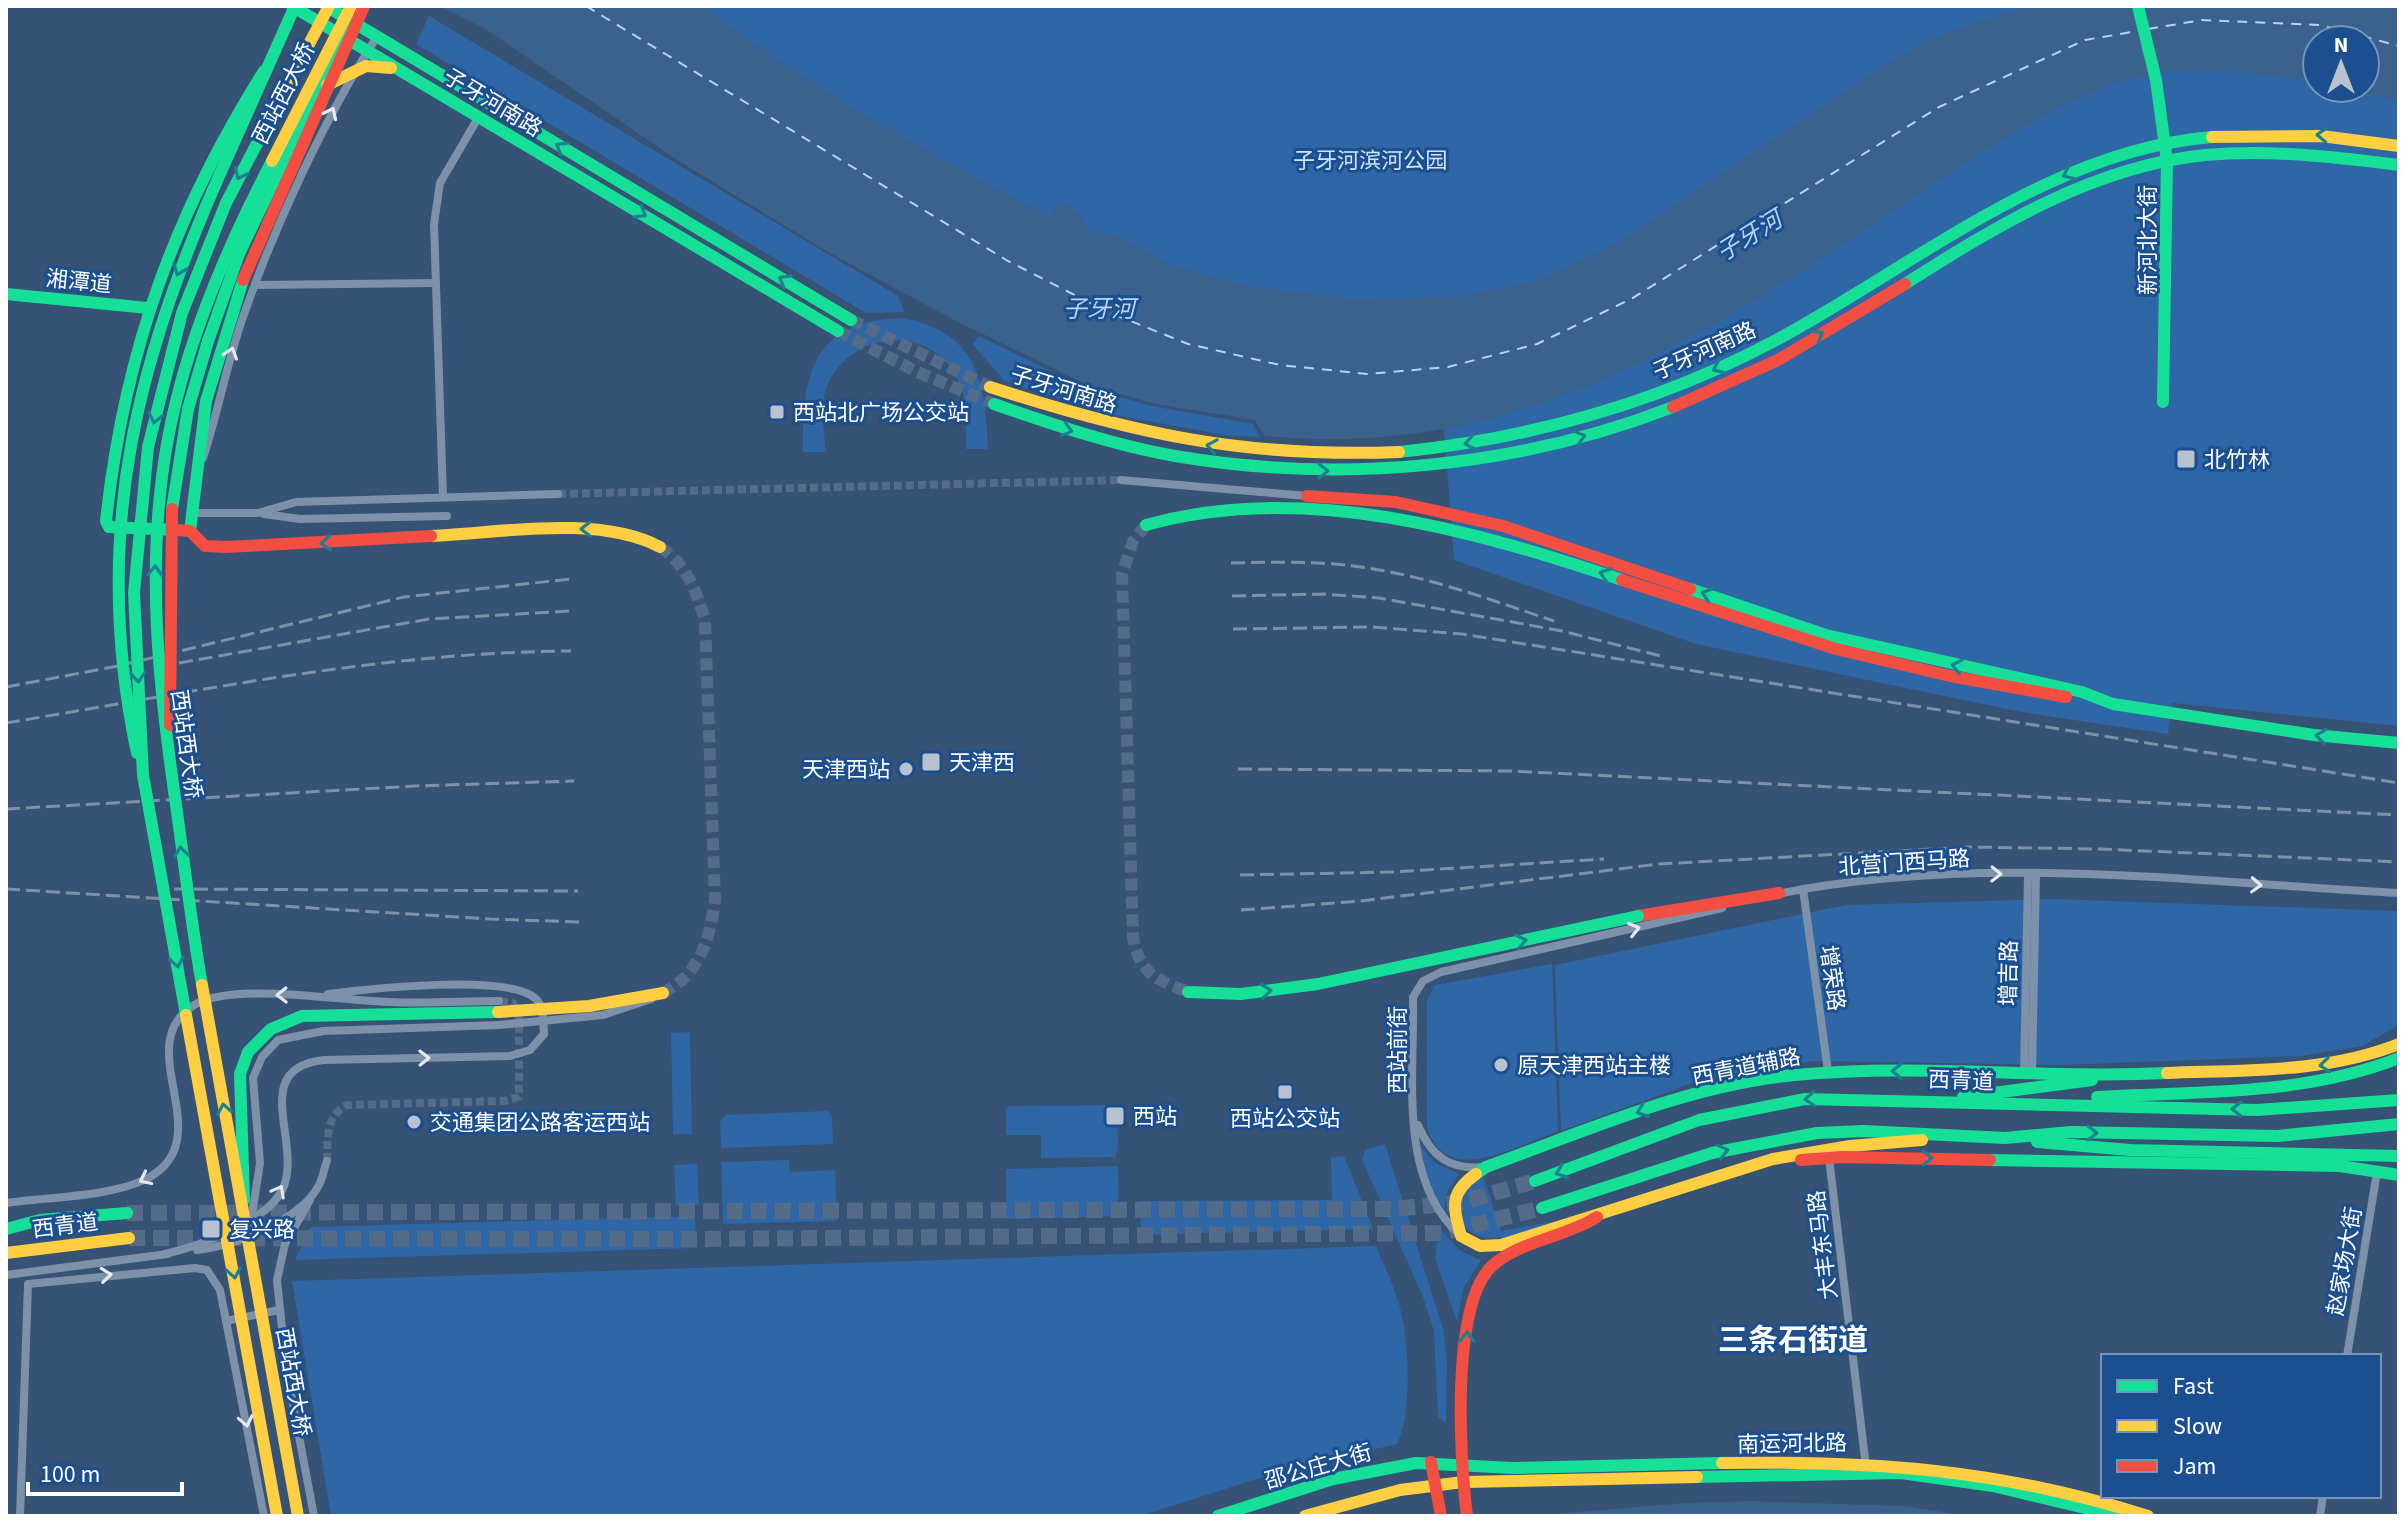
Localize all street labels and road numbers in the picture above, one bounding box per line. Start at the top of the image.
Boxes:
street label: 西站西大桥 [245,37,323,150]
street label: 子牙河南路 [437,61,548,145]
street label: 新河北大街 [2132,185,2164,295]
street label: 湘潭道 [44,263,113,301]
street label: 子牙河南路 [1648,314,1761,388]
street label: 子牙河南路 [1006,359,1121,421]
street label: 西站西大桥 [163,687,210,801]
street label: 北营门西马路 [1837,842,1971,884]
street label: 增吉路 [1992,940,2026,1006]
street label: 增荣路 [1812,943,1852,1013]
street label: 西站前街 [1382,1006,1414,1094]
street label: 西青道辅路 [1689,1041,1803,1093]
street label: 西青道 [1927,1064,1995,1098]
street label: 大丰东马路 [1800,1188,1846,1301]
street label: 赵家场大街 [2320,1204,2370,1318]
street label: 西青道 [30,1206,100,1246]
street label: 西站西大桥 [268,1325,318,1439]
street label: 南运河北路 [1737,1427,1847,1461]
street label: 邵公庄大街 [1261,1436,1376,1498]

